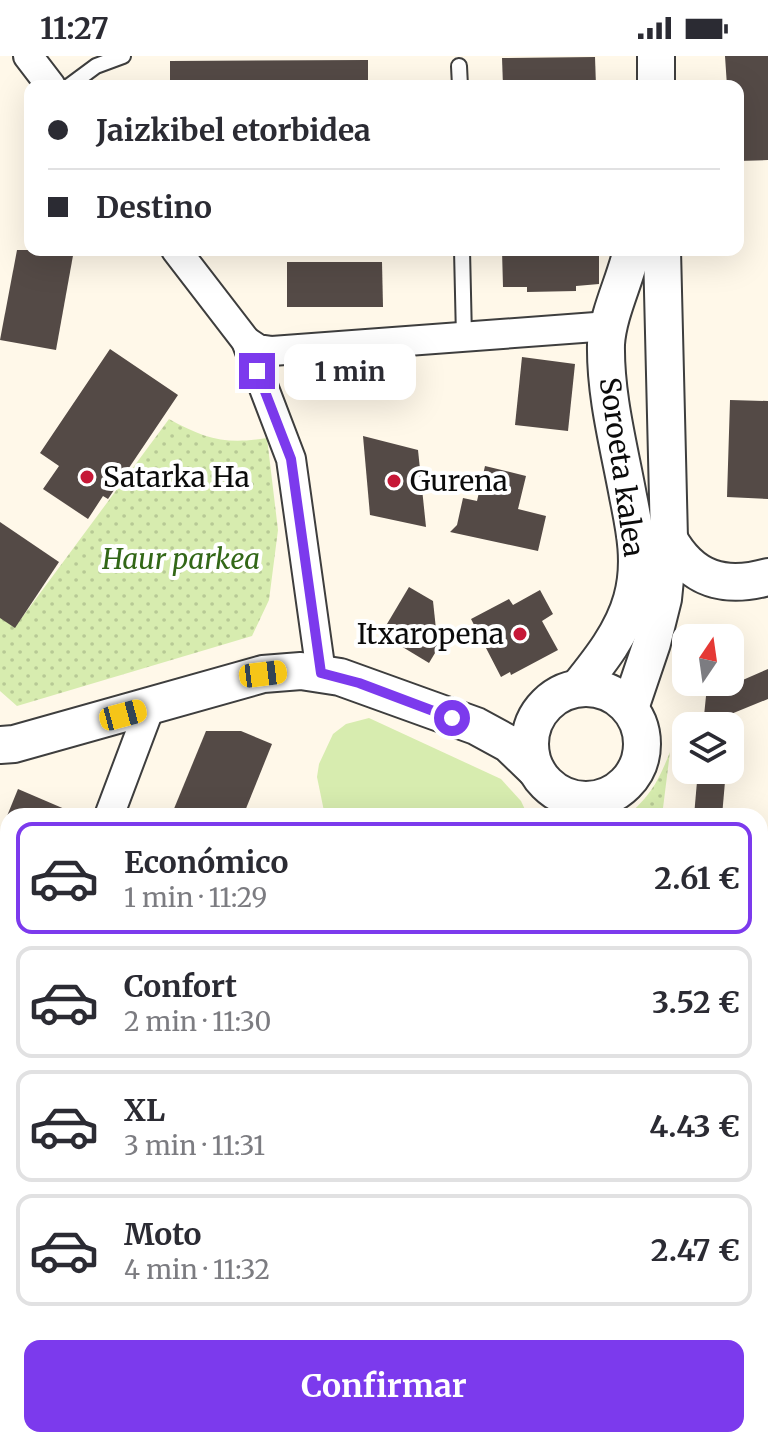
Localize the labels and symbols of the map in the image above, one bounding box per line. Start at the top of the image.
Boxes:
callout: 1 min [285,343,417,399]
route end [239,353,275,389]
street label: Soroeta kalea [592,375,652,559]
place label: Satarka Ha [103,459,250,495]
place label: Gurena [410,463,508,499]
marker: Satarka Ha [78,468,96,486]
marker: Gurena [385,472,403,490]
park label: Haur parkea [101,541,260,577]
place label: Itxaropena [357,616,504,652]
north arrow [672,624,744,696]
marker: Itxaropena [511,625,529,643]
car [238,659,288,689]
car [97,697,149,733]
route start [434,700,470,736]

